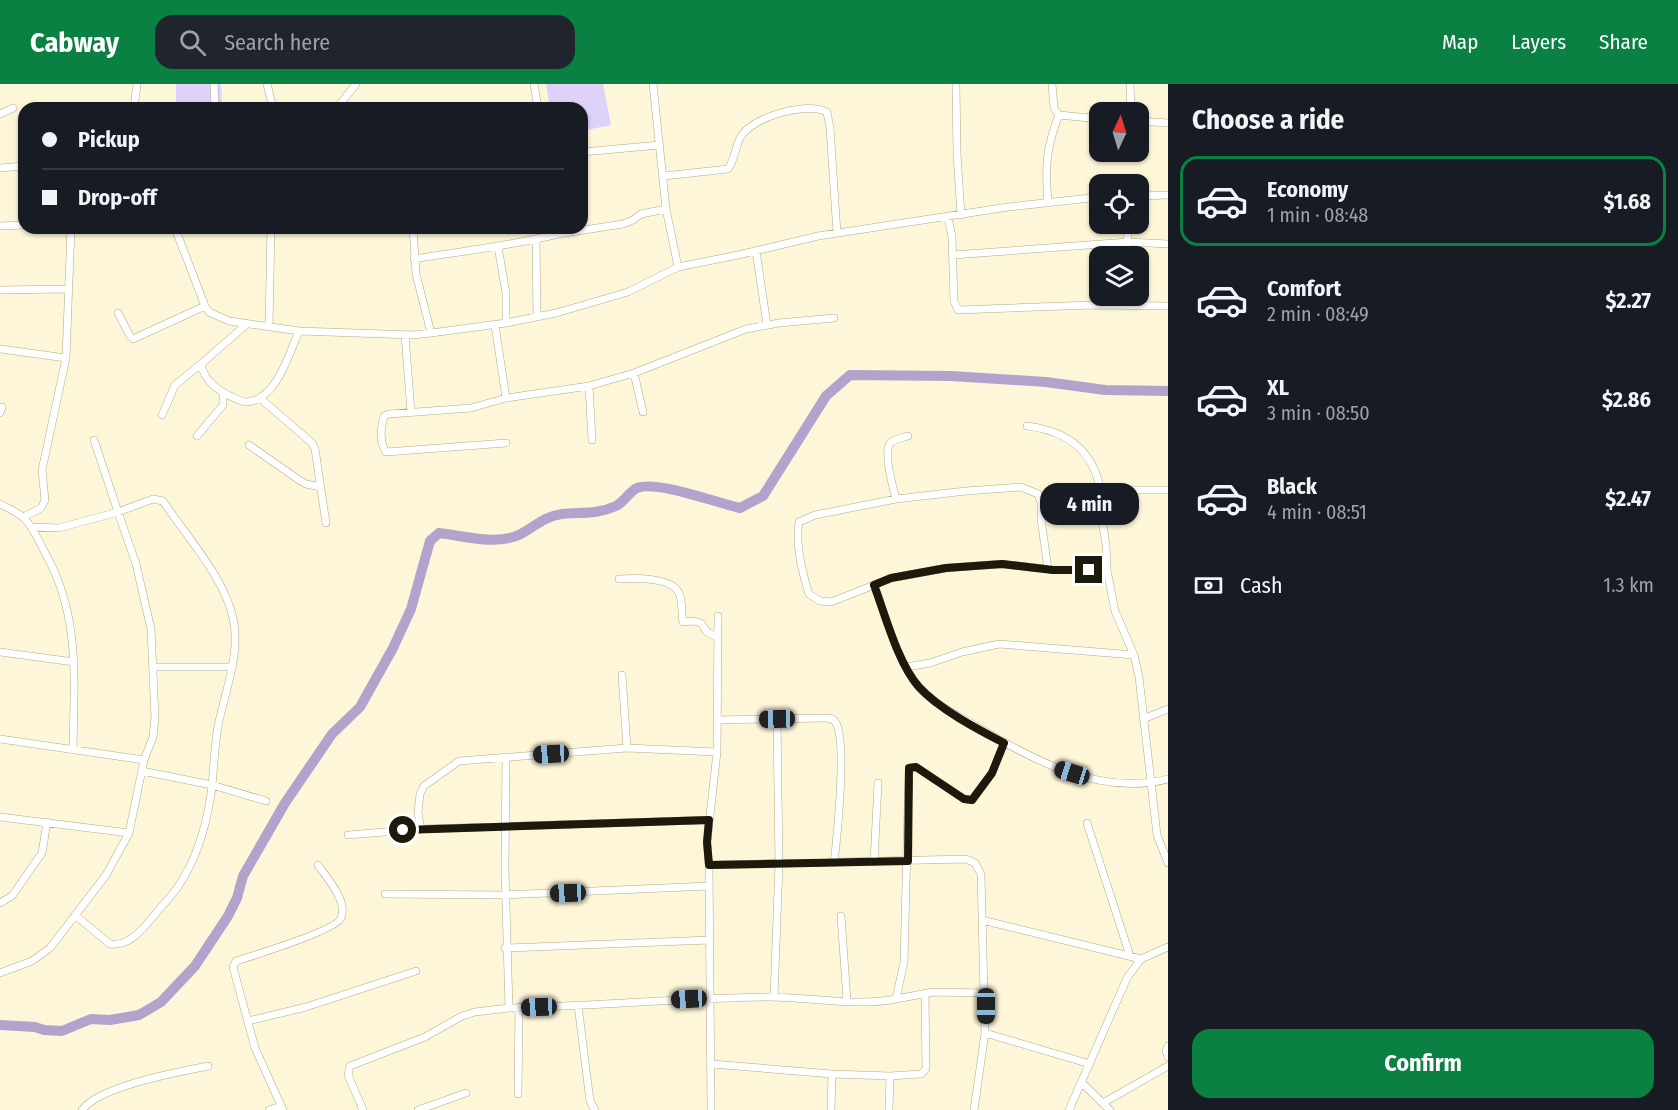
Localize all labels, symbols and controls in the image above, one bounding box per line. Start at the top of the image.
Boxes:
search box [155,15,575,69]
text: Cabway [30,26,119,59]
icon: search [176,26,209,59]
text: Search here [224,29,330,56]
text: Map [1442,29,1478,55]
text: Layers [1511,29,1566,55]
text: Share [1599,29,1648,55]
north arrow [1089,102,1149,162]
map controls [1089,102,1149,306]
text: Choose a ride [1192,104,1344,136]
text: Pickup [78,126,140,153]
button: locate [1089,174,1149,234]
icon: car [1195,174,1249,228]
text: Economy [1267,176,1348,203]
text: Drop-off [78,184,157,211]
text: $1.68 [1604,188,1651,215]
text: 1 min · 08:48 [1267,203,1368,227]
button: layers [1089,246,1149,306]
icon: car [1195,273,1249,327]
text: Comfort [1267,275,1341,302]
text: $2.27 [1606,287,1651,314]
text: 2 min · 08:49 [1267,302,1369,326]
icon: car [1195,372,1249,426]
text: XL [1267,374,1289,401]
text: $2.86 [1602,386,1651,413]
text: 3 min · 08:50 [1267,401,1370,425]
icon: car [1195,471,1249,525]
text: Black [1267,473,1317,500]
callout: 4 min [1040,483,1138,525]
text: $2.47 [1605,485,1651,512]
text: 4 min [1067,492,1112,516]
text: 4 min · 08:51 [1267,500,1367,524]
route end [1075,556,1102,583]
icon: cash [1192,569,1225,602]
text: Cash [1240,572,1283,599]
text: 1.3 km [1603,573,1654,597]
car [759,710,795,728]
car [533,744,569,764]
car [1052,759,1092,787]
route start [389,816,416,843]
car [550,883,586,903]
car [977,988,995,1024]
car [671,989,707,1009]
car [521,997,557,1017]
button: Confirm [1192,1029,1654,1098]

